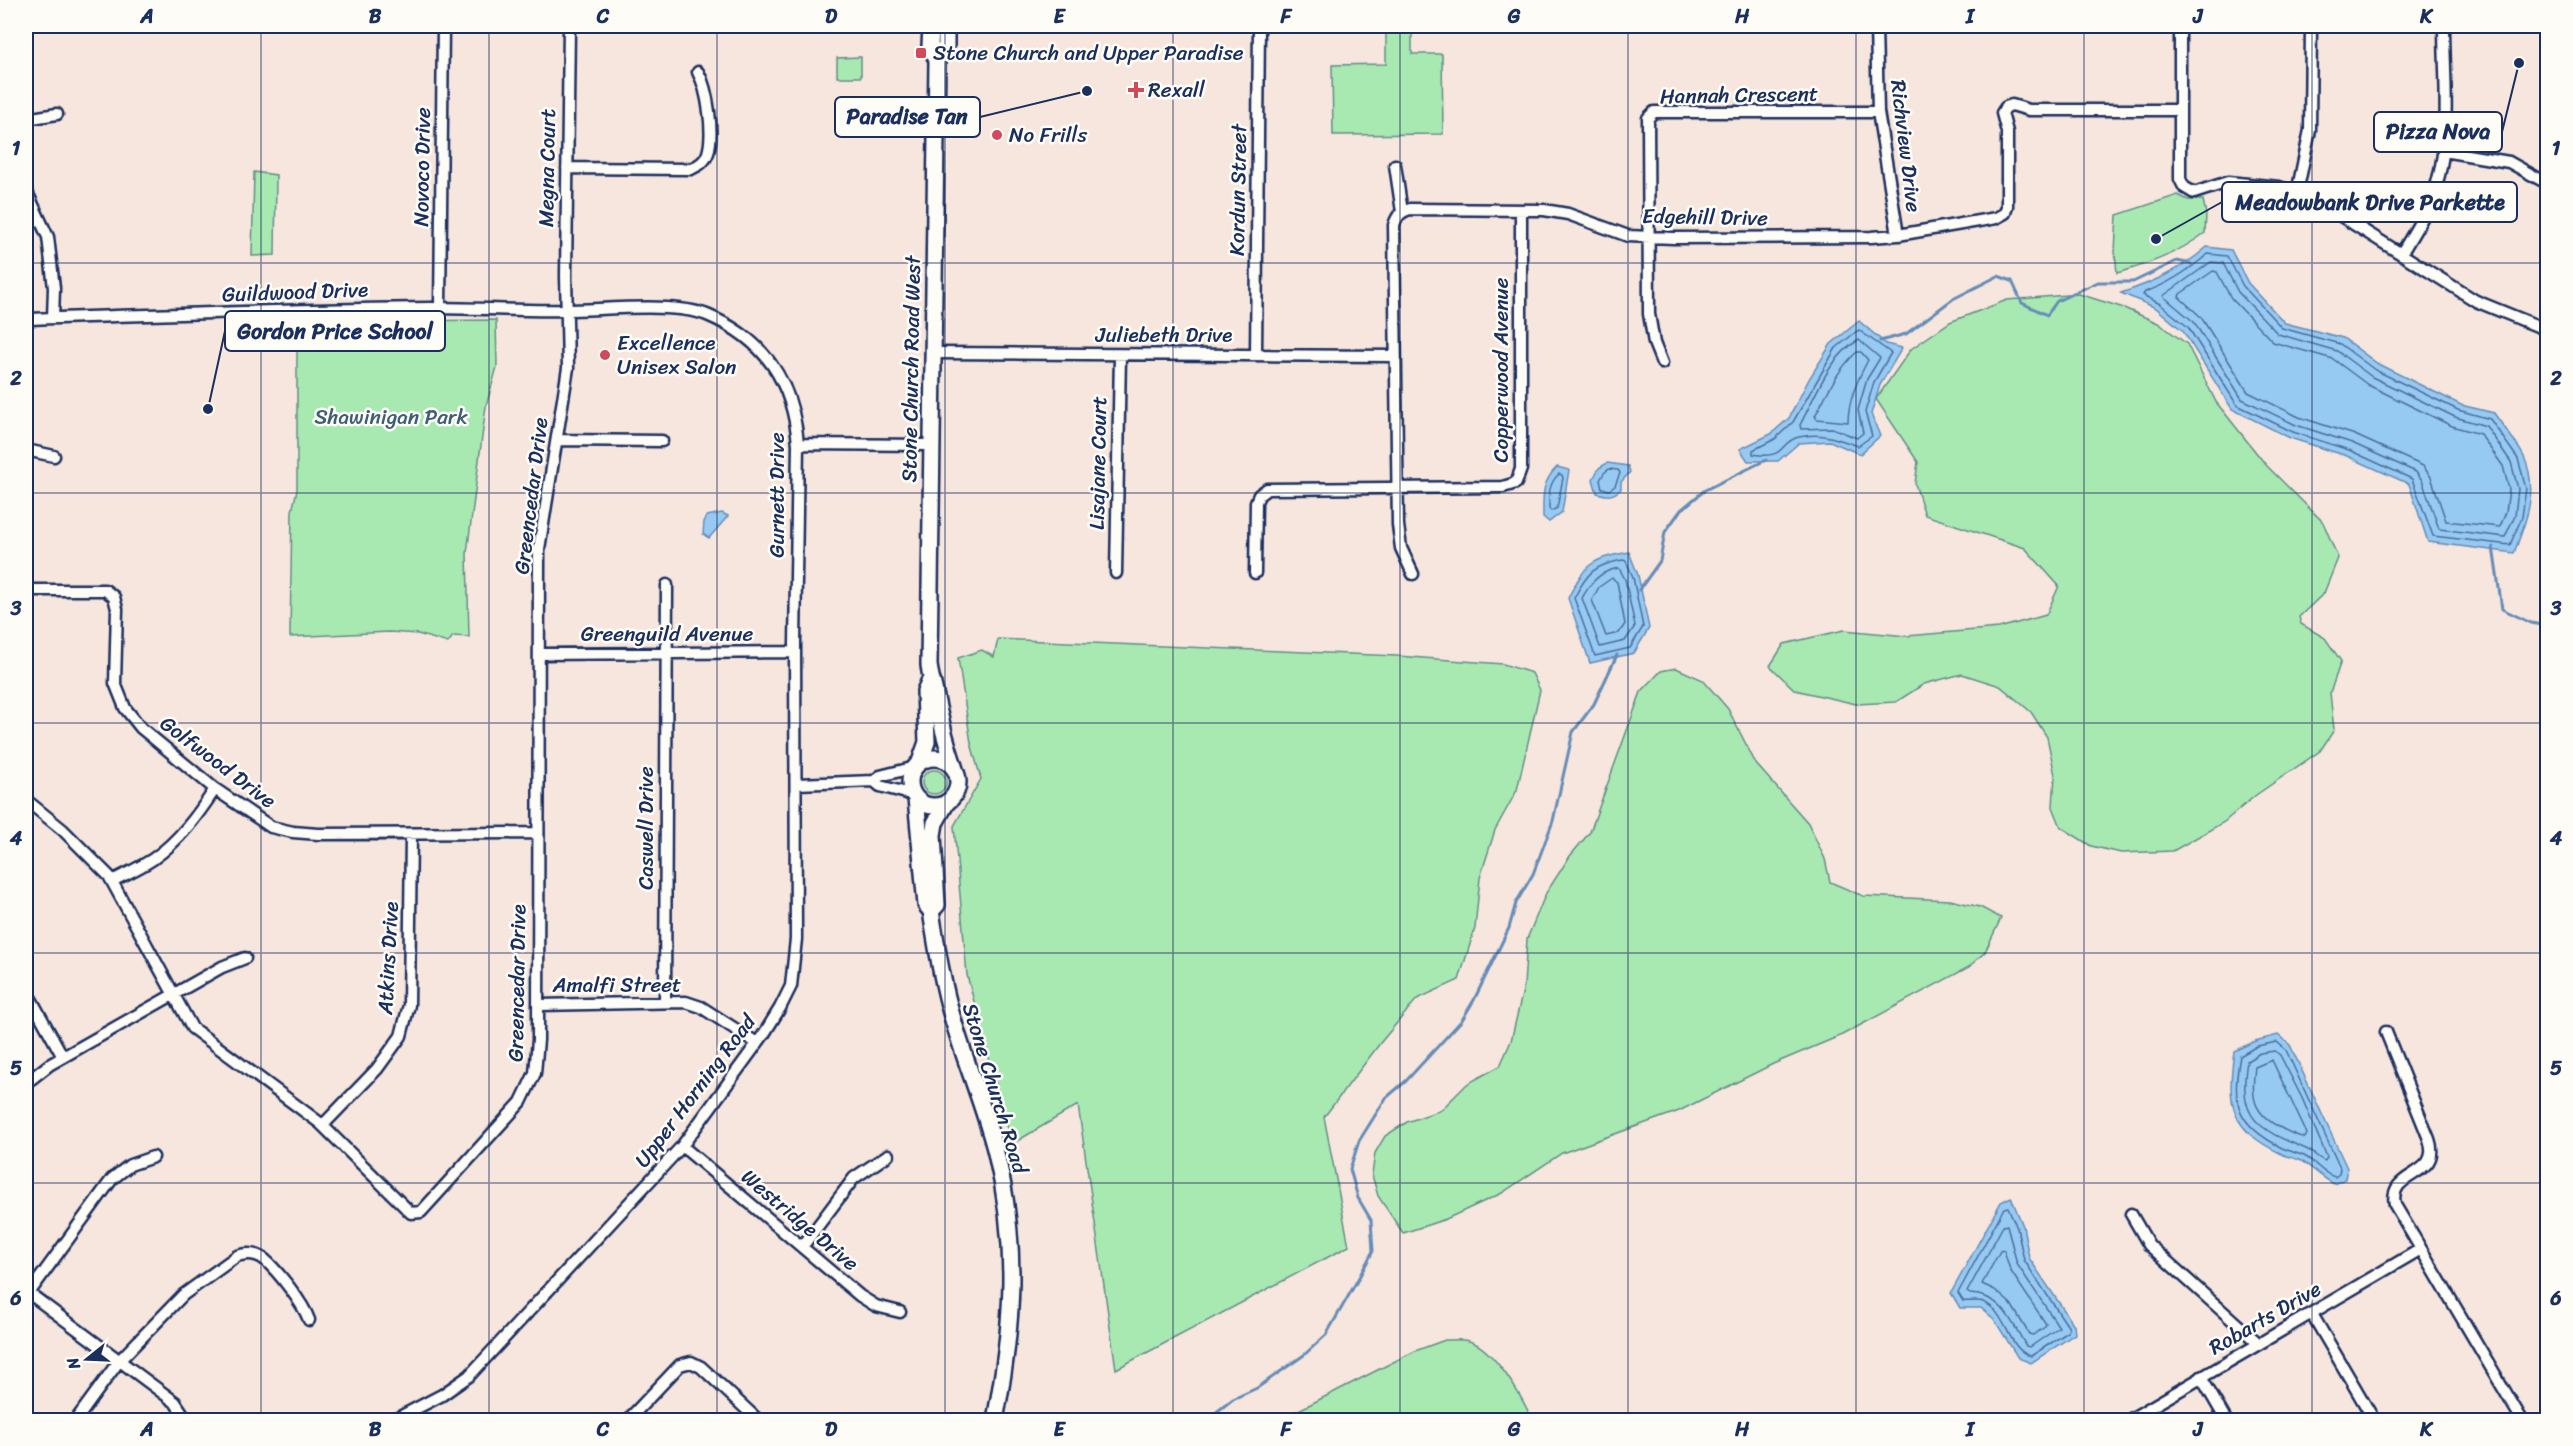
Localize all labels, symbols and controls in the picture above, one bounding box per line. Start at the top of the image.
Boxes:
text: A [139,0,154,34]
text: B [369,0,382,34]
text: C [596,0,610,34]
text: D [825,0,838,34]
text: E [1053,0,1066,34]
text: F [1280,0,1293,34]
text: G [1507,0,1521,34]
text: H [1734,0,1750,34]
text: I [1965,0,1976,34]
text: J [2192,0,2204,34]
text: K [2419,0,2434,34]
place label: Stone Church and Upper Paradise [933,34,1244,72]
marker: Stone Church and Upper Paradise [914,46,928,60]
place label: Rexall [1148,71,1206,109]
street label: Hannah Crescent [1660,75,1818,115]
street label: Richview Drive [1879,78,1933,215]
marker: Rexall [1129,83,1143,97]
callout: Paradise Tan [835,97,980,137]
text: Paradise Tan [846,97,968,136]
street label: Novoco Drive [402,107,442,227]
street label: Megna Court [527,108,567,228]
callout: Pizza Nova [2374,112,2502,152]
text: Pizza Nova [2386,112,2490,151]
place label: No Frills [1009,116,1088,154]
street label: Kordun Street [1218,122,1258,256]
marker: No Frills [990,128,1004,142]
text: 1 [12,131,21,166]
text: 1 [2552,131,2561,166]
callout: Meadowbank Drive Parkette [2222,182,2517,222]
text: Meadowbank Drive Parkette [2234,183,2505,222]
street label: Edgehill Drive [1642,197,1768,237]
street label: Stone Church Road West [890,254,932,483]
street label: Guildwood Drive [221,270,369,314]
street label: Copperwood Avenue [1482,277,1520,463]
callout: Gordon Price School [225,311,445,351]
text: Gordon Price School [236,312,434,351]
street label: Juliebeth Drive [1095,316,1232,354]
place label: Excellence Unisex Salon [617,324,736,386]
marker: Excellence Unisex Salon [598,348,612,362]
text: 2 [9,361,22,396]
text: 2 [2549,361,2562,396]
street label: Lisajane Court [1078,396,1118,530]
park label: Shawinigan Park [314,398,468,436]
street label: Greencedar Drive [503,415,559,577]
street label: Gurnett Drive [758,432,796,558]
text: 3 [10,591,22,626]
text: 3 [2550,591,2562,626]
street label: Greenguild Avenue [581,615,753,653]
street label: Golfwood Drive [151,705,285,819]
street label: Caswell Drive [627,766,665,890]
text: 4 [9,821,23,856]
text: 4 [2549,821,2563,856]
street label: Atkins Drive [366,900,410,1017]
street label: Greencedar Drive [497,904,537,1062]
street label: Amalfi Street [552,966,681,1004]
street label: Stone Church Road [951,998,1040,1180]
street label: Upper Horning Road [624,1004,767,1176]
text: 5 [10,1051,22,1086]
text: 5 [2550,1051,2562,1086]
street label: Westridge Drive [732,1159,868,1281]
street label: Robarts Drive [2201,1270,2329,1366]
text: 6 [9,1281,22,1316]
text: 6 [2549,1281,2562,1316]
north arrow [57,1329,117,1389]
text: N [57,1353,89,1374]
text: A [139,1412,154,1446]
text: B [369,1412,382,1446]
text: C [596,1412,610,1446]
text: D [825,1412,838,1446]
text: E [1053,1412,1066,1446]
text: F [1280,1412,1293,1446]
text: G [1507,1412,1521,1446]
text: H [1734,1412,1750,1446]
text: I [1965,1412,1976,1446]
text: J [2192,1412,2204,1446]
text: K [2419,1412,2434,1446]

